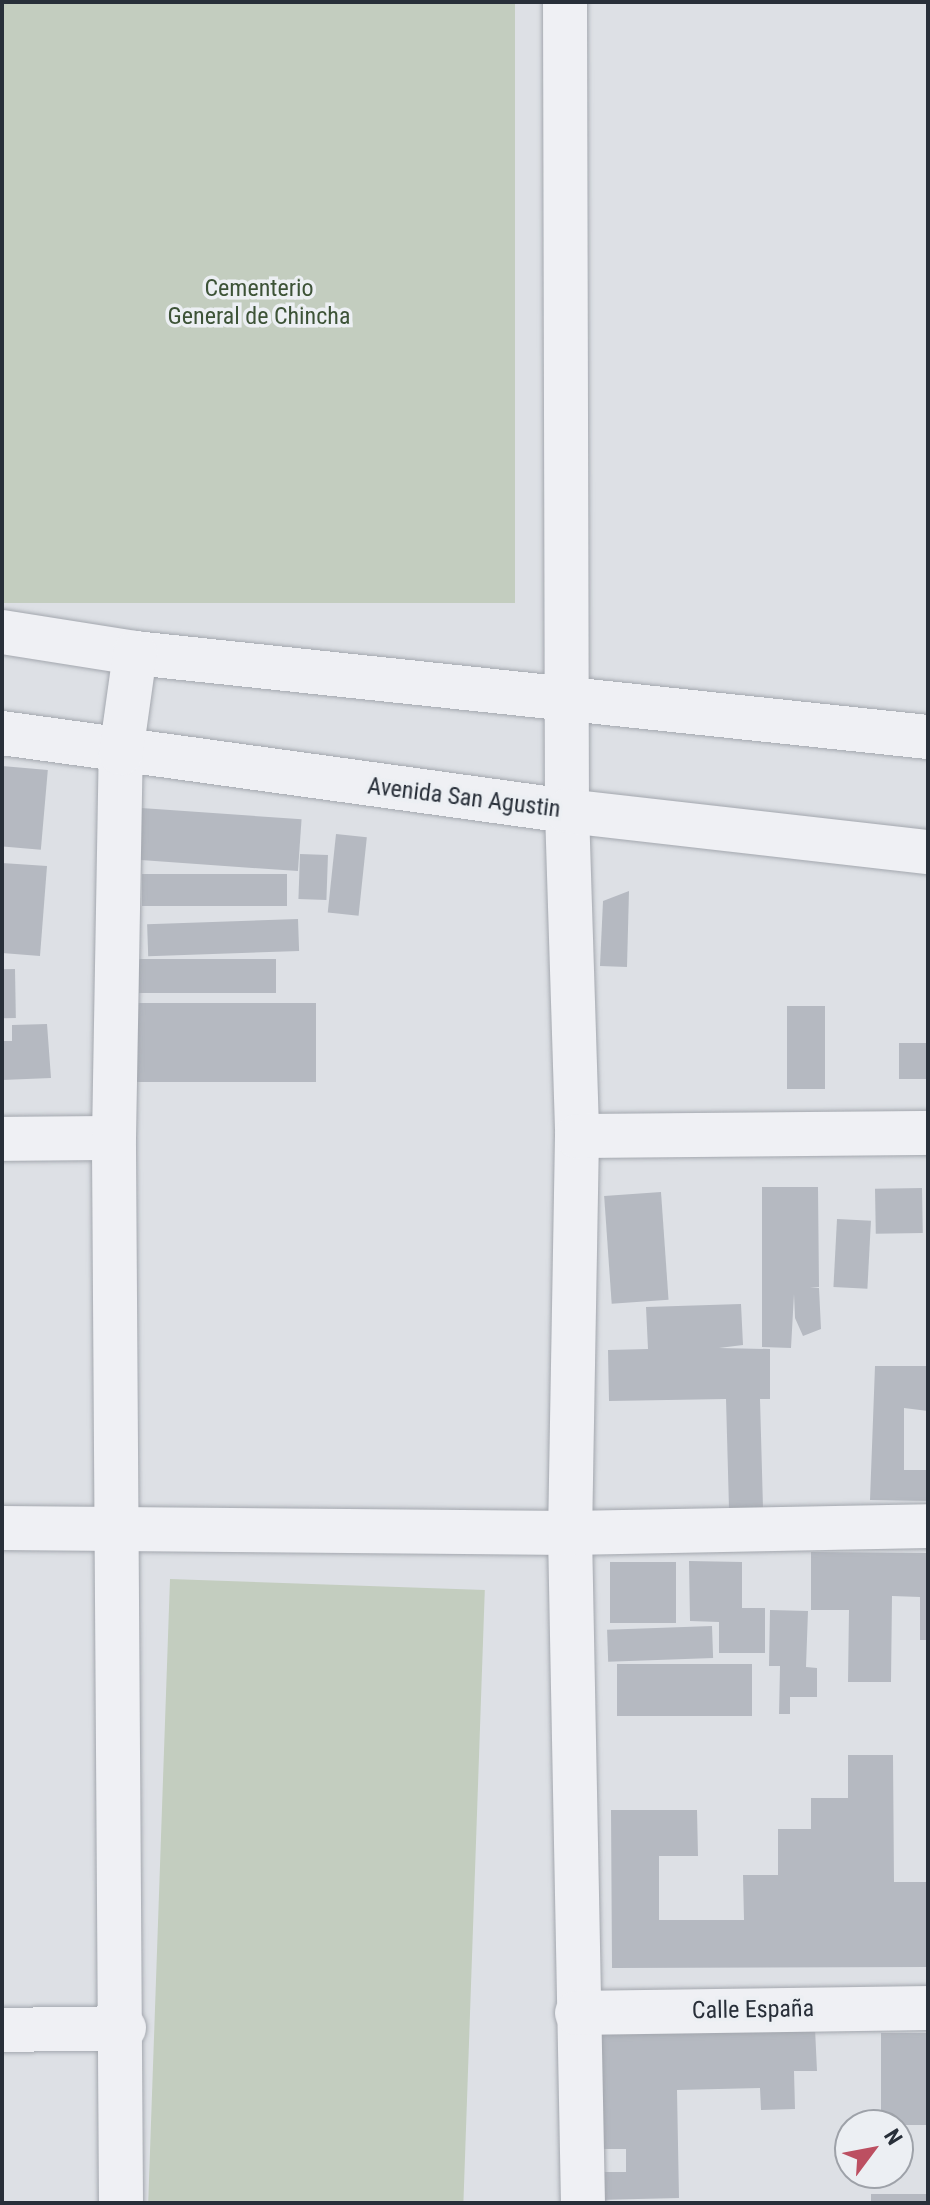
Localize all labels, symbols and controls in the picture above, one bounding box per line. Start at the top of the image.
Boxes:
park label: Cementerio General de Chincha [168,275,350,331]
street label: Avenida San Agustin [366,772,562,824]
street label: Calle España [692,1995,814,2025]
north arrow [834,2109,914,2189]
text: N [879,2125,907,2149]

